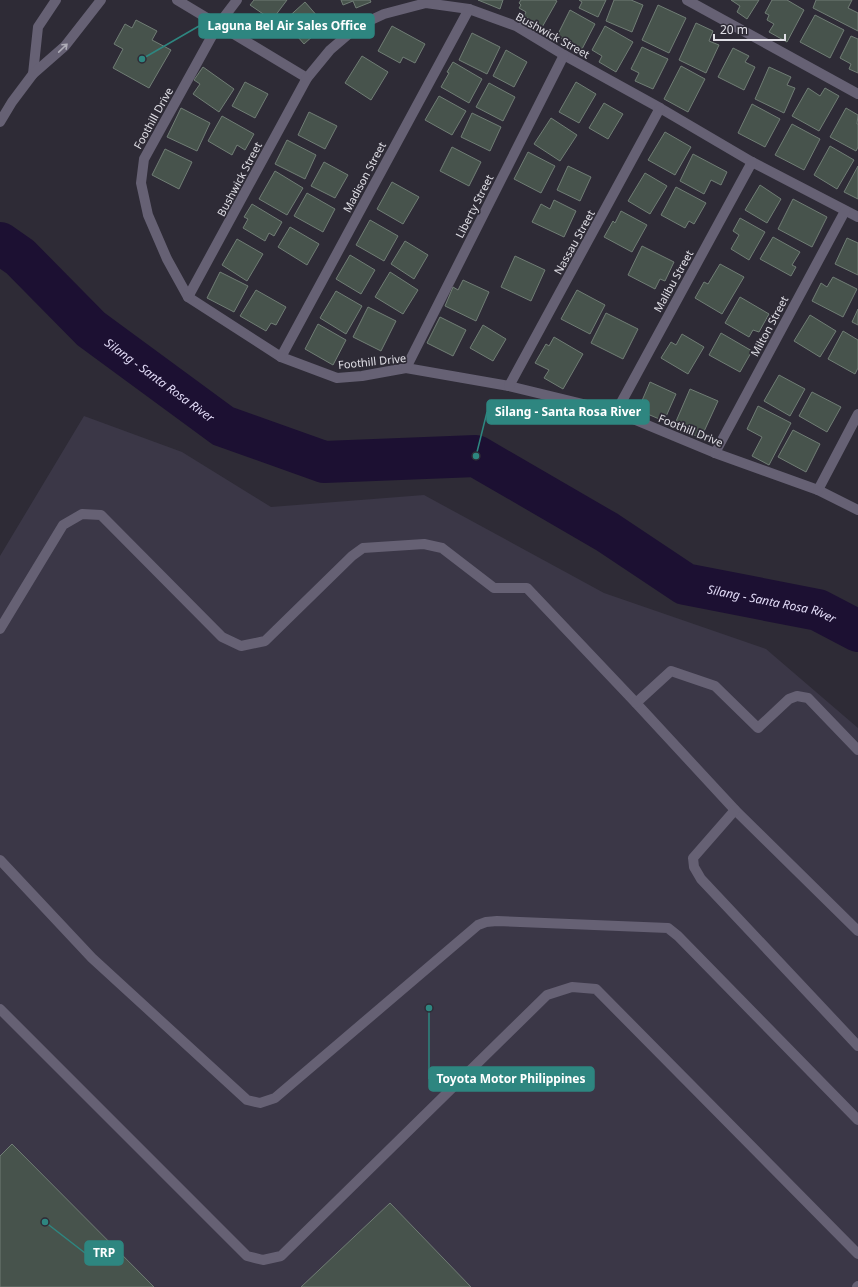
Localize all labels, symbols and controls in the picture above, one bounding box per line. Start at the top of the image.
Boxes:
street label: Bushwick Street [513,9,593,62]
callout: Laguna Bel Air Sales Office [199,14,374,38]
scale bar [714,16,785,42]
text: Laguna Bel Air Sales Office [208,17,367,34]
text: 20 m [720,21,748,38]
one-way arrow [58,43,68,53]
street label: Foothill Drive [130,84,176,152]
street label: Bushwick Street [213,139,265,219]
street label: Madison Street [339,139,389,215]
street label: Liberty Street [452,172,496,240]
street label: Nassau Street [550,207,598,277]
street label: Malibu Street [650,247,696,315]
street label: Milton Street [747,293,791,359]
water label: Silang - Santa Rosa River [102,334,219,426]
street label: Foothill Drive [337,350,407,372]
callout: Silang - Santa Rosa River [487,400,649,424]
text: Silang - Santa Rosa River [495,403,642,420]
street label: Foothill Drive [656,410,726,450]
water label: Silang - Santa Rosa River [706,580,840,627]
callout: Toyota Motor Philippines [429,1067,594,1091]
text: Toyota Motor Philippines [437,1070,585,1087]
callout: TRP [85,1241,123,1265]
text: TRP [93,1244,115,1261]

